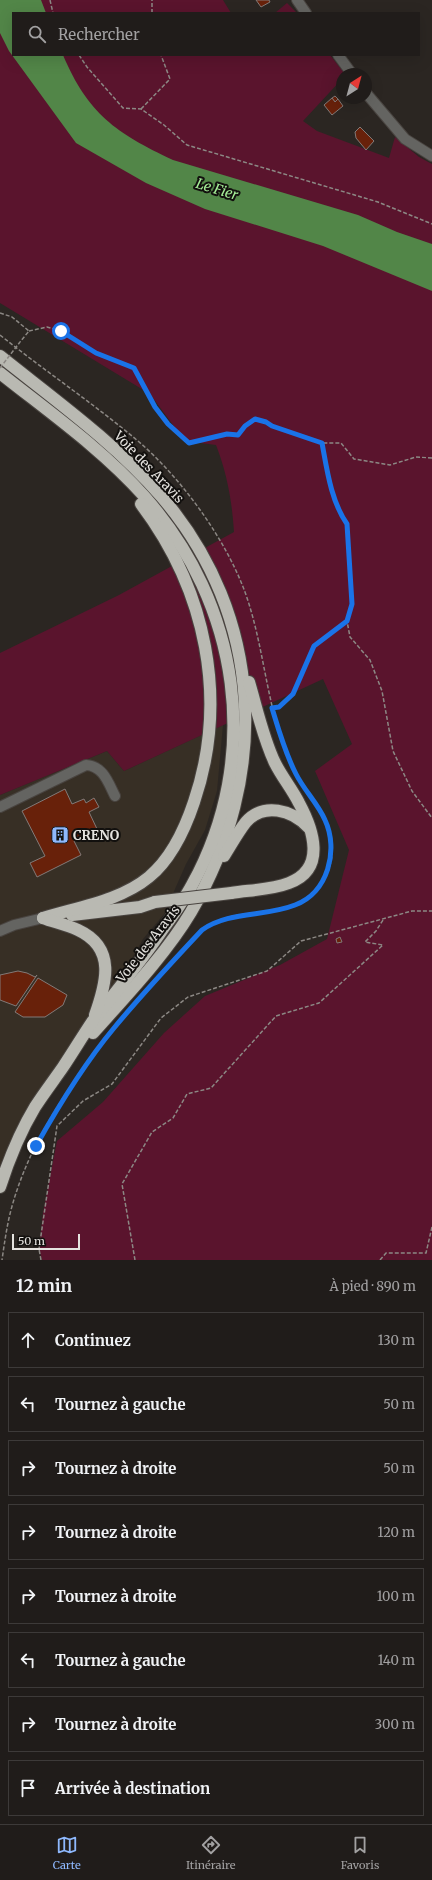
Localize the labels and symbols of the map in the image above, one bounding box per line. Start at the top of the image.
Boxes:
north arrow [336,68,372,104]
water label: Le Fier [194,174,241,204]
route start [52,322,70,340]
street label: Voie des Aravis [110,427,188,507]
building icon: CRENO [50,825,70,845]
place label: CRENO [73,827,120,844]
street label: Voie des Aravis [112,902,183,987]
route end [27,1137,45,1155]
scale bar [12,1232,80,1251]

